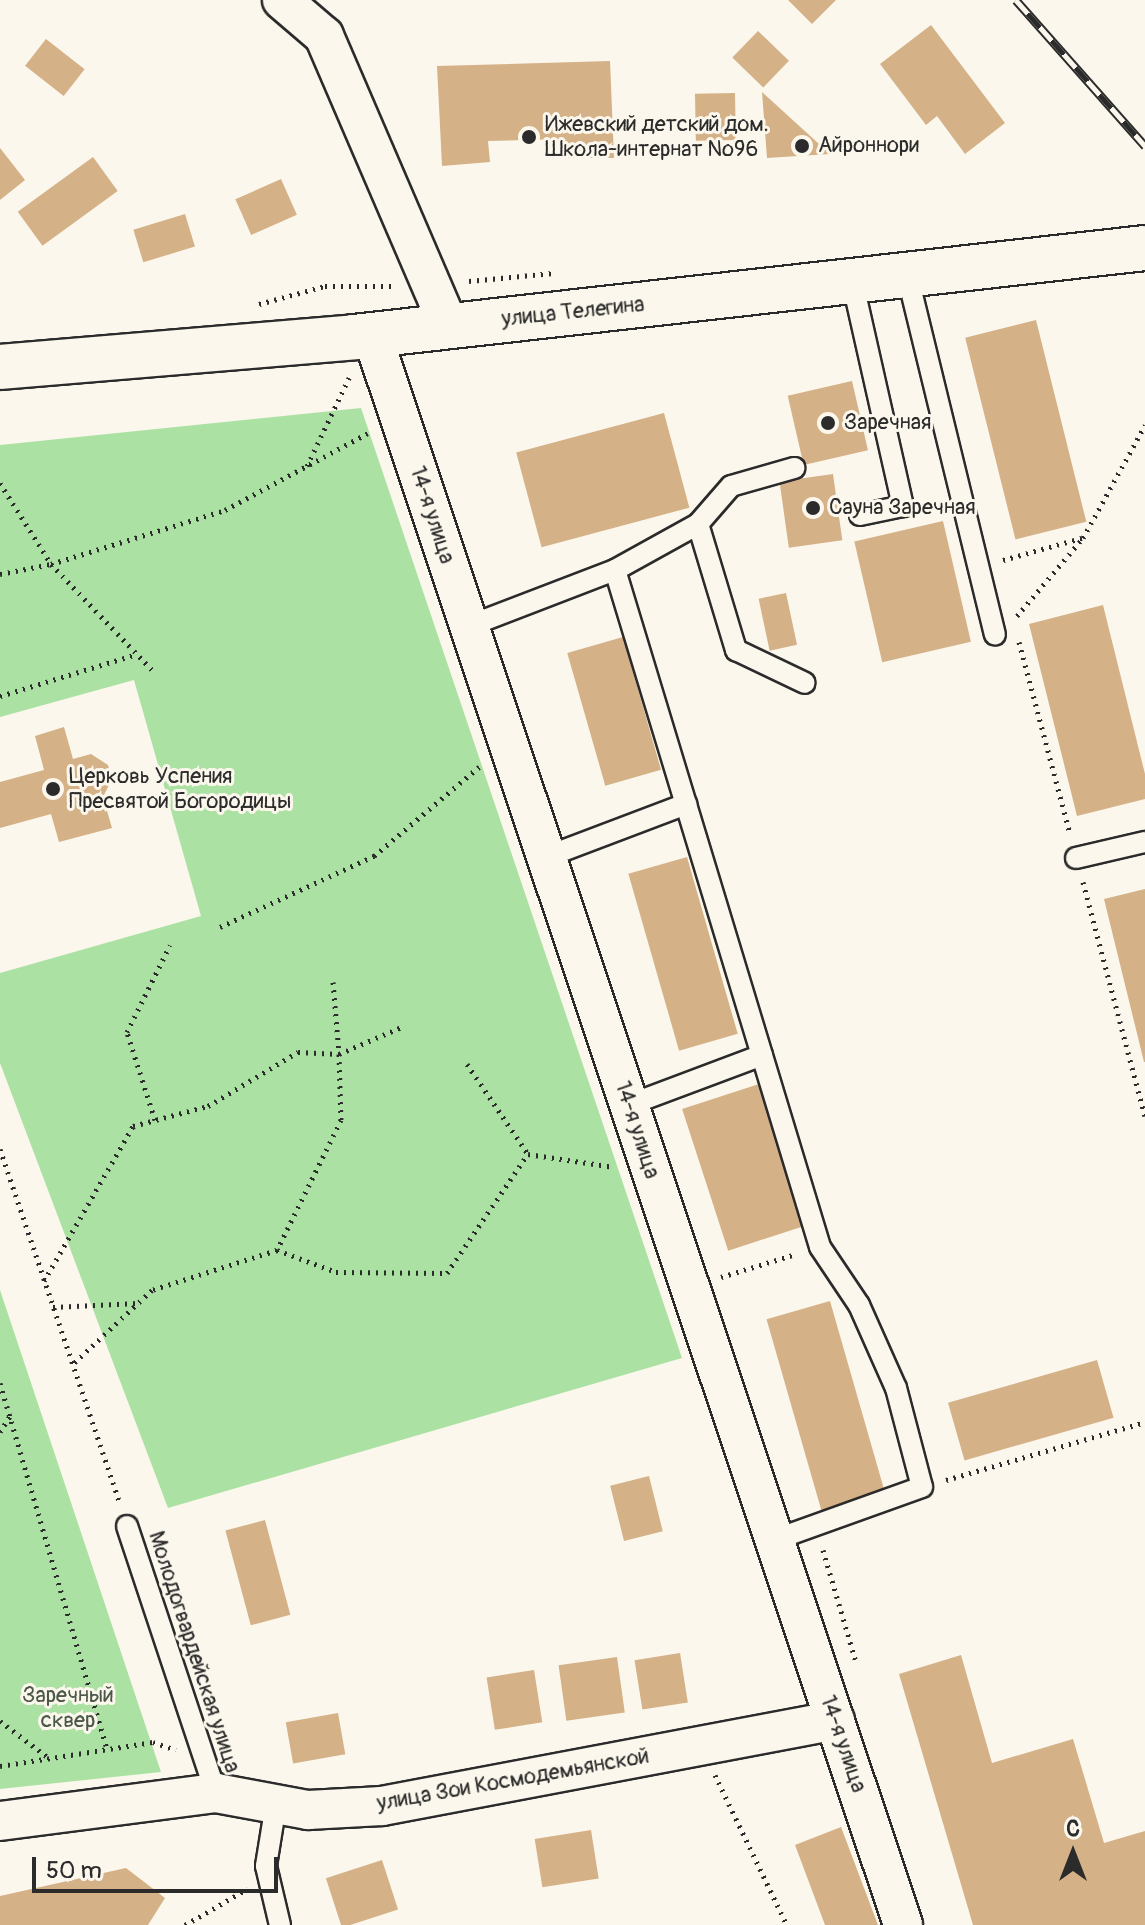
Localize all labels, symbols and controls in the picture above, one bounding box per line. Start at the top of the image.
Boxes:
place label: Ижевский детский дом. Школа-интернат №96 [545,111,769,162]
marker: Ижевский детский дом. Школа-интернат №96 [520,128,538,146]
place label: Айроннори [818,133,919,159]
marker: Айроннори [793,137,811,155]
street label: улица Телегина [500,291,646,333]
place label: Заречная [844,410,931,436]
marker: Заречная [819,414,837,432]
street label: 14-я улица [404,463,460,567]
place label: Сауна Заречная [829,495,975,521]
marker: Сауна Заречная [804,499,822,517]
place label: Церковь Успения Пресвятой Богородицы [69,763,291,814]
marker: Церковь Успения Пресвятой Богородицы [44,780,62,798]
street label: 14-я улица [609,1078,665,1182]
street label: Молодогвардейская улица [142,1528,246,1776]
park label: Заречный сквер [22,1682,114,1734]
street label: 14-я улица [814,1692,872,1796]
street label: улица Зои Космодемьянской [375,1743,651,1817]
north arrow [1033,1813,1113,1893]
text: С [1066,1815,1080,1843]
scale bar [36,1841,282,1891]
text: 50 m [46,1856,102,1885]

